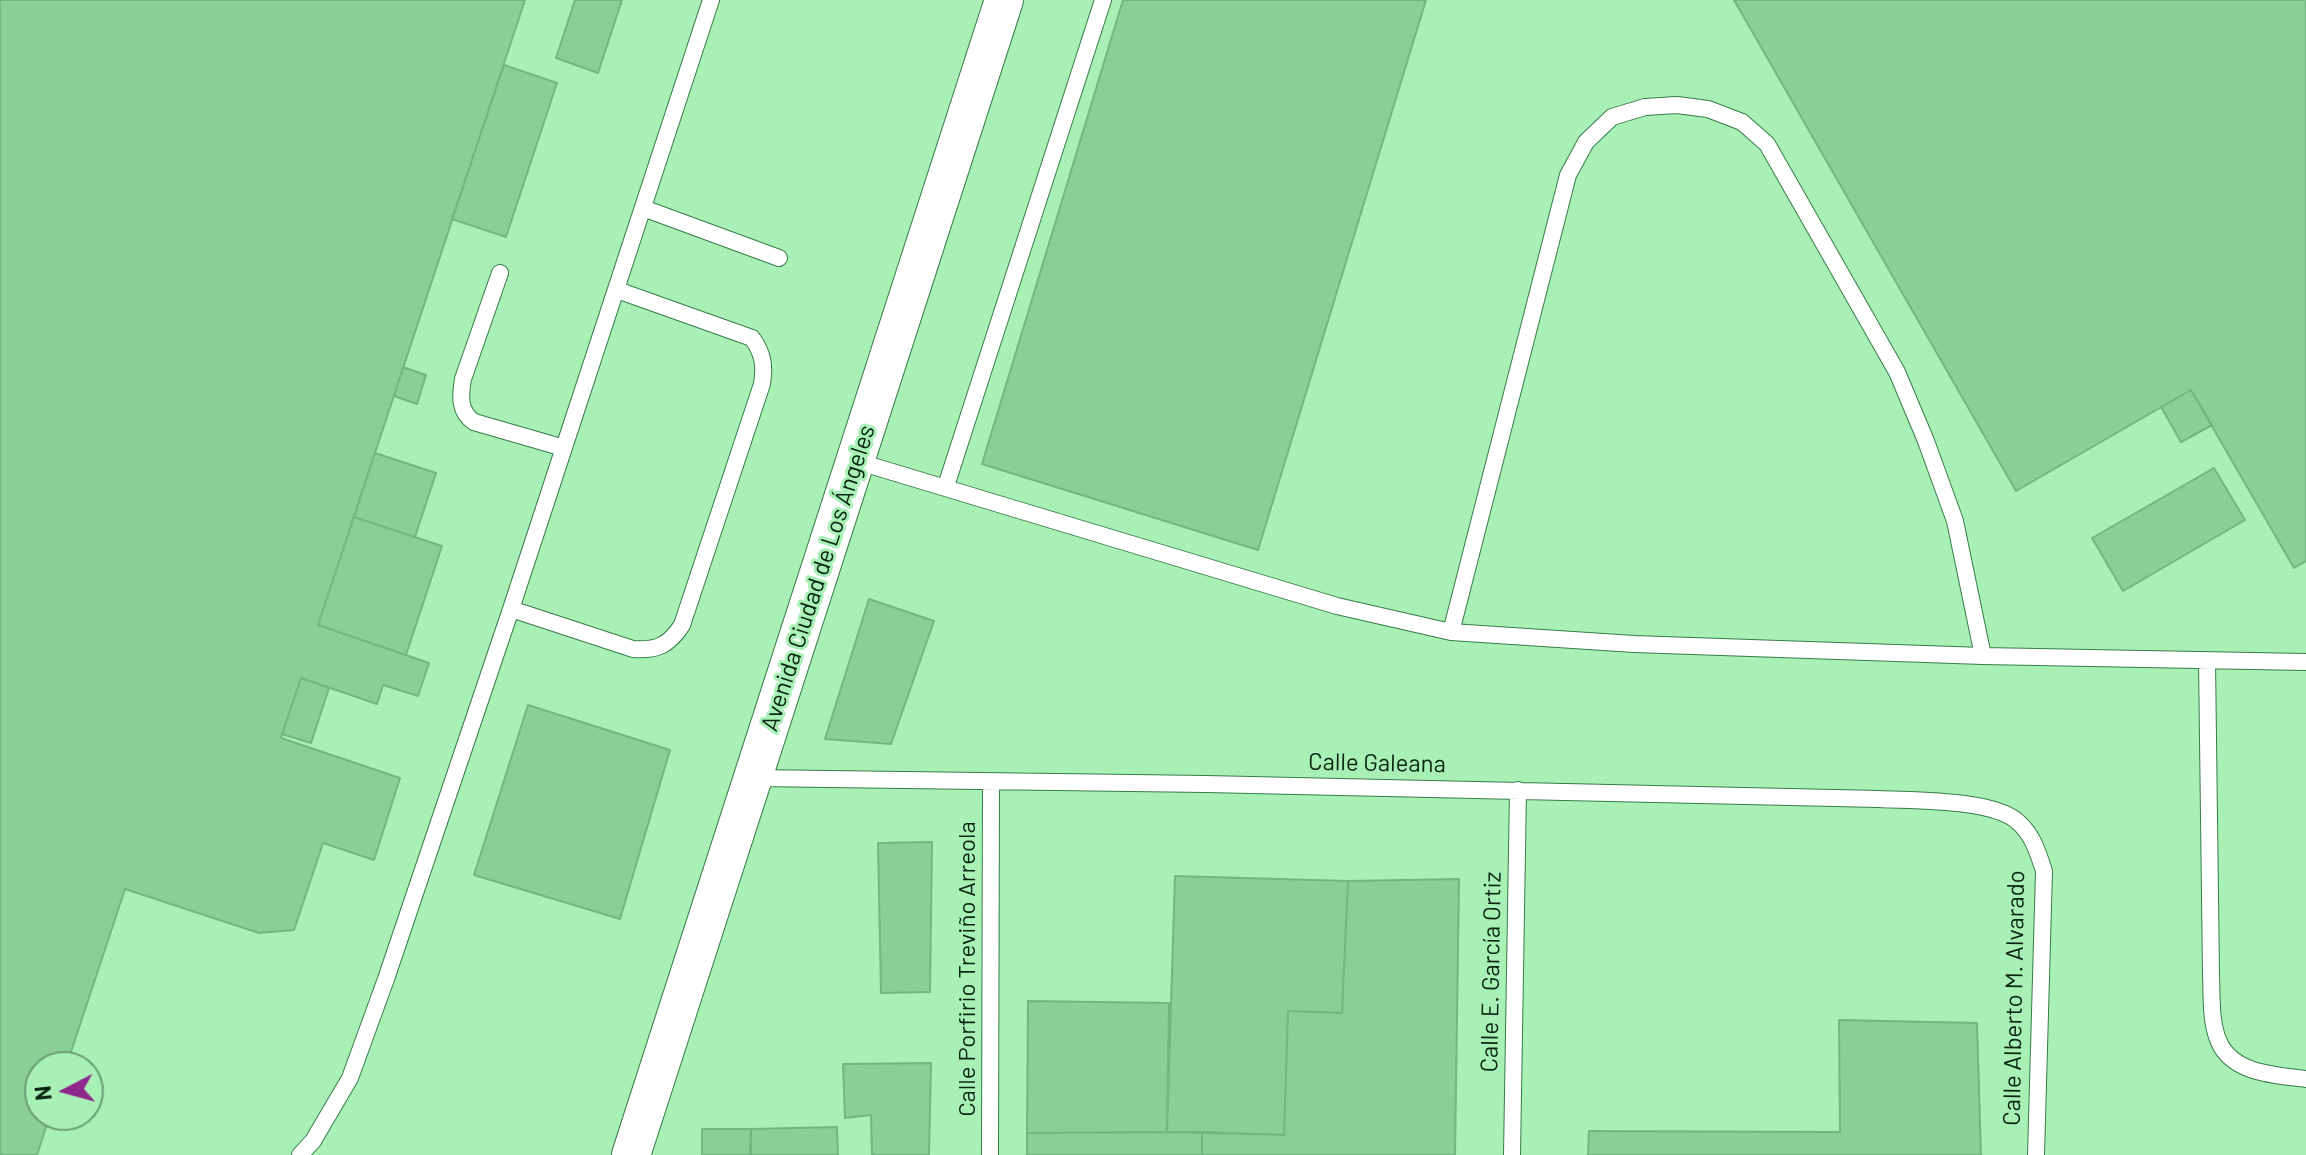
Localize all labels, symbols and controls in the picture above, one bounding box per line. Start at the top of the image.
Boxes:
street label: Avenida Ciudad de Los Ángeles [755,421,881,735]
street label: Calle Galeana [1308,747,1446,779]
street label: Calle Porfirio Treviño Arreola [953,821,981,1117]
street label: Calle Alberto M. Alvarado [1997,870,2031,1126]
street label: Calle E. García Ortiz [1475,871,1507,1073]
north arrow [24,1051,104,1131]
text: N [28,1085,56,1102]

